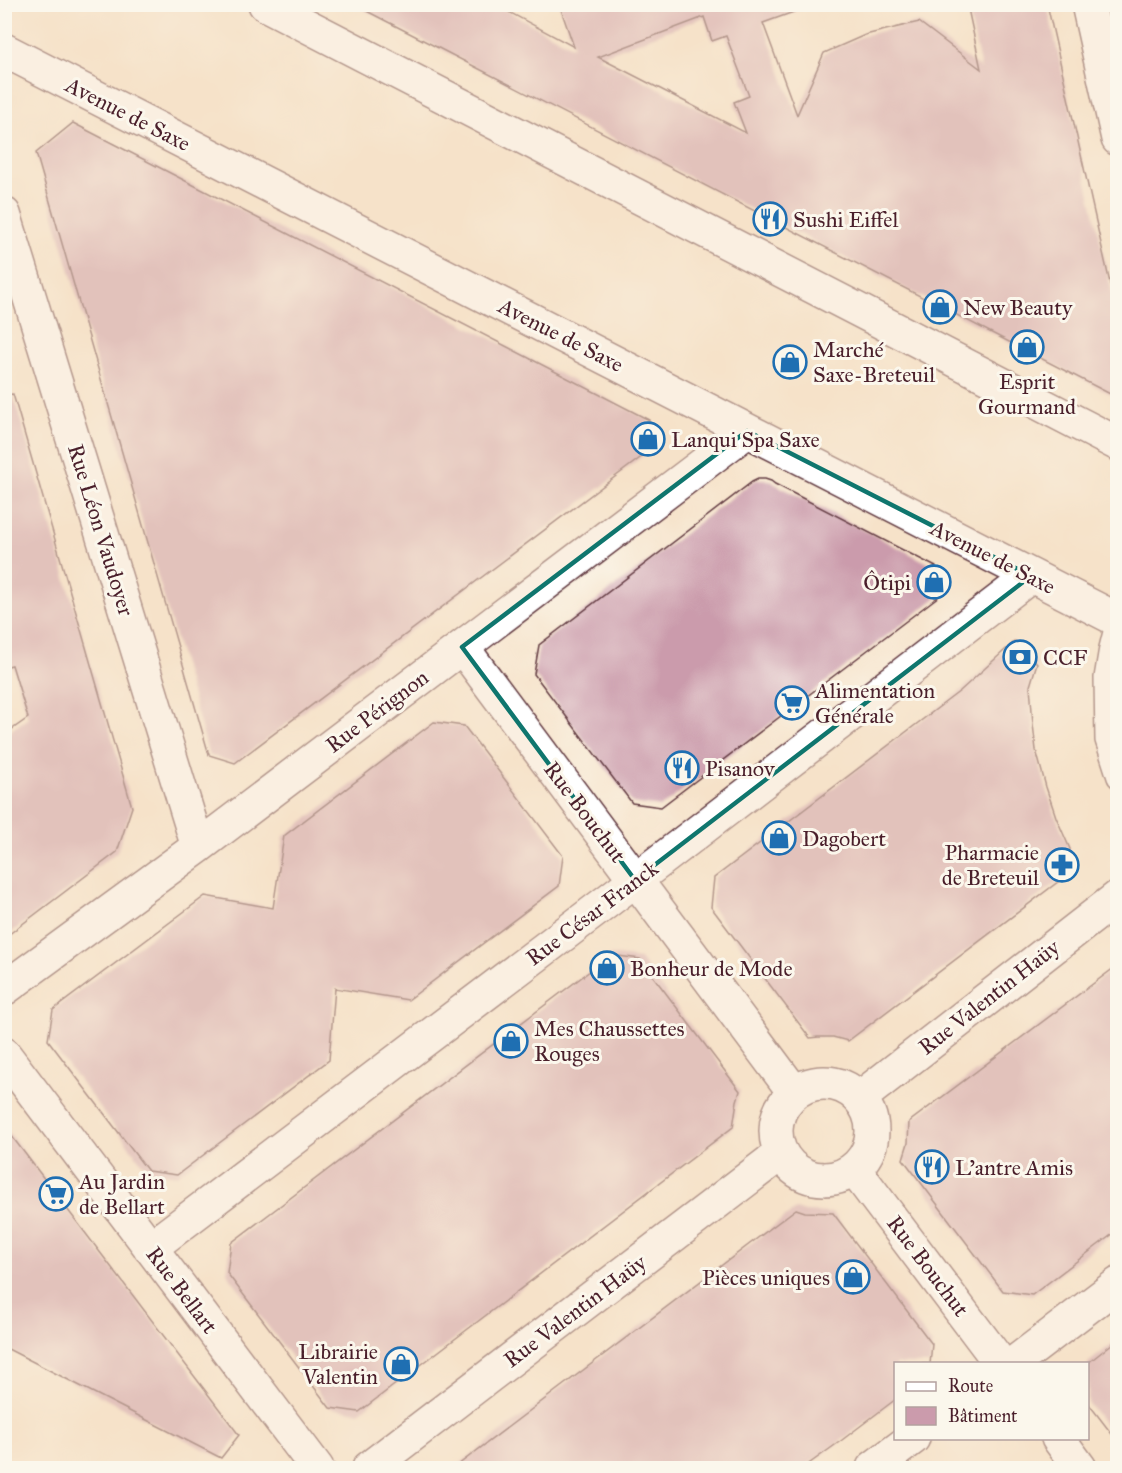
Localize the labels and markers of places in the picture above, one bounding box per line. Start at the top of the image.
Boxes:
restaurant icon: Sushi Eiffel [752,201,788,237]
place label: Sushi Eiffel [793,206,899,233]
shop icon: New Beauty [922,289,958,325]
place label: New Beauty [963,294,1073,321]
shop icon: Esprit Gourmand [1009,329,1045,365]
place label: Marché Saxe-Breteuil [813,336,935,388]
shop icon: Marché Saxe-Breteuil [772,344,808,380]
place label: Esprit Gourmand [978,368,1076,420]
shop icon: Lanqui Spa Saxe [630,421,666,457]
place label: Lanqui Spa Saxe [671,426,820,453]
shop icon: Ôtipi [916,564,952,600]
place label: Ôtipi [863,569,911,596]
bank icon: CCF [1002,639,1038,675]
place label: CCF [1043,644,1087,671]
place label: Alimentation Générale [814,677,935,729]
supermarket icon: Alimentation Générale [774,685,810,721]
restaurant icon: Pisanov [664,750,700,786]
place label: Pisanov [705,755,776,782]
shop icon: Dagobert [761,820,797,856]
place label: Dagobert [802,825,886,852]
place label: Pharmacie de Breteuil [942,839,1039,891]
pharmacy icon: Pharmacie de Breteuil [1044,847,1080,883]
shop icon: Bonheur de Mode [589,950,625,986]
place label: Bonheur de Mode [630,955,793,982]
place label: Mes Chaussettes Rouges [534,1015,685,1067]
shop icon: Mes Chaussettes Rouges [493,1023,529,1059]
restaurant icon: L'antre Amis [914,1149,950,1185]
place label: L'antre Amis [955,1154,1073,1181]
place label: Au Jardin de Bellart [78,1168,165,1220]
supermarket icon: Au Jardin de Bellart [38,1176,74,1212]
shop icon: Pièces uniques [835,1259,871,1295]
place label: Pièces uniques [702,1264,830,1291]
place label: Librairie Valentin [298,1338,378,1390]
shop icon: Librairie Valentin [383,1346,419,1382]

